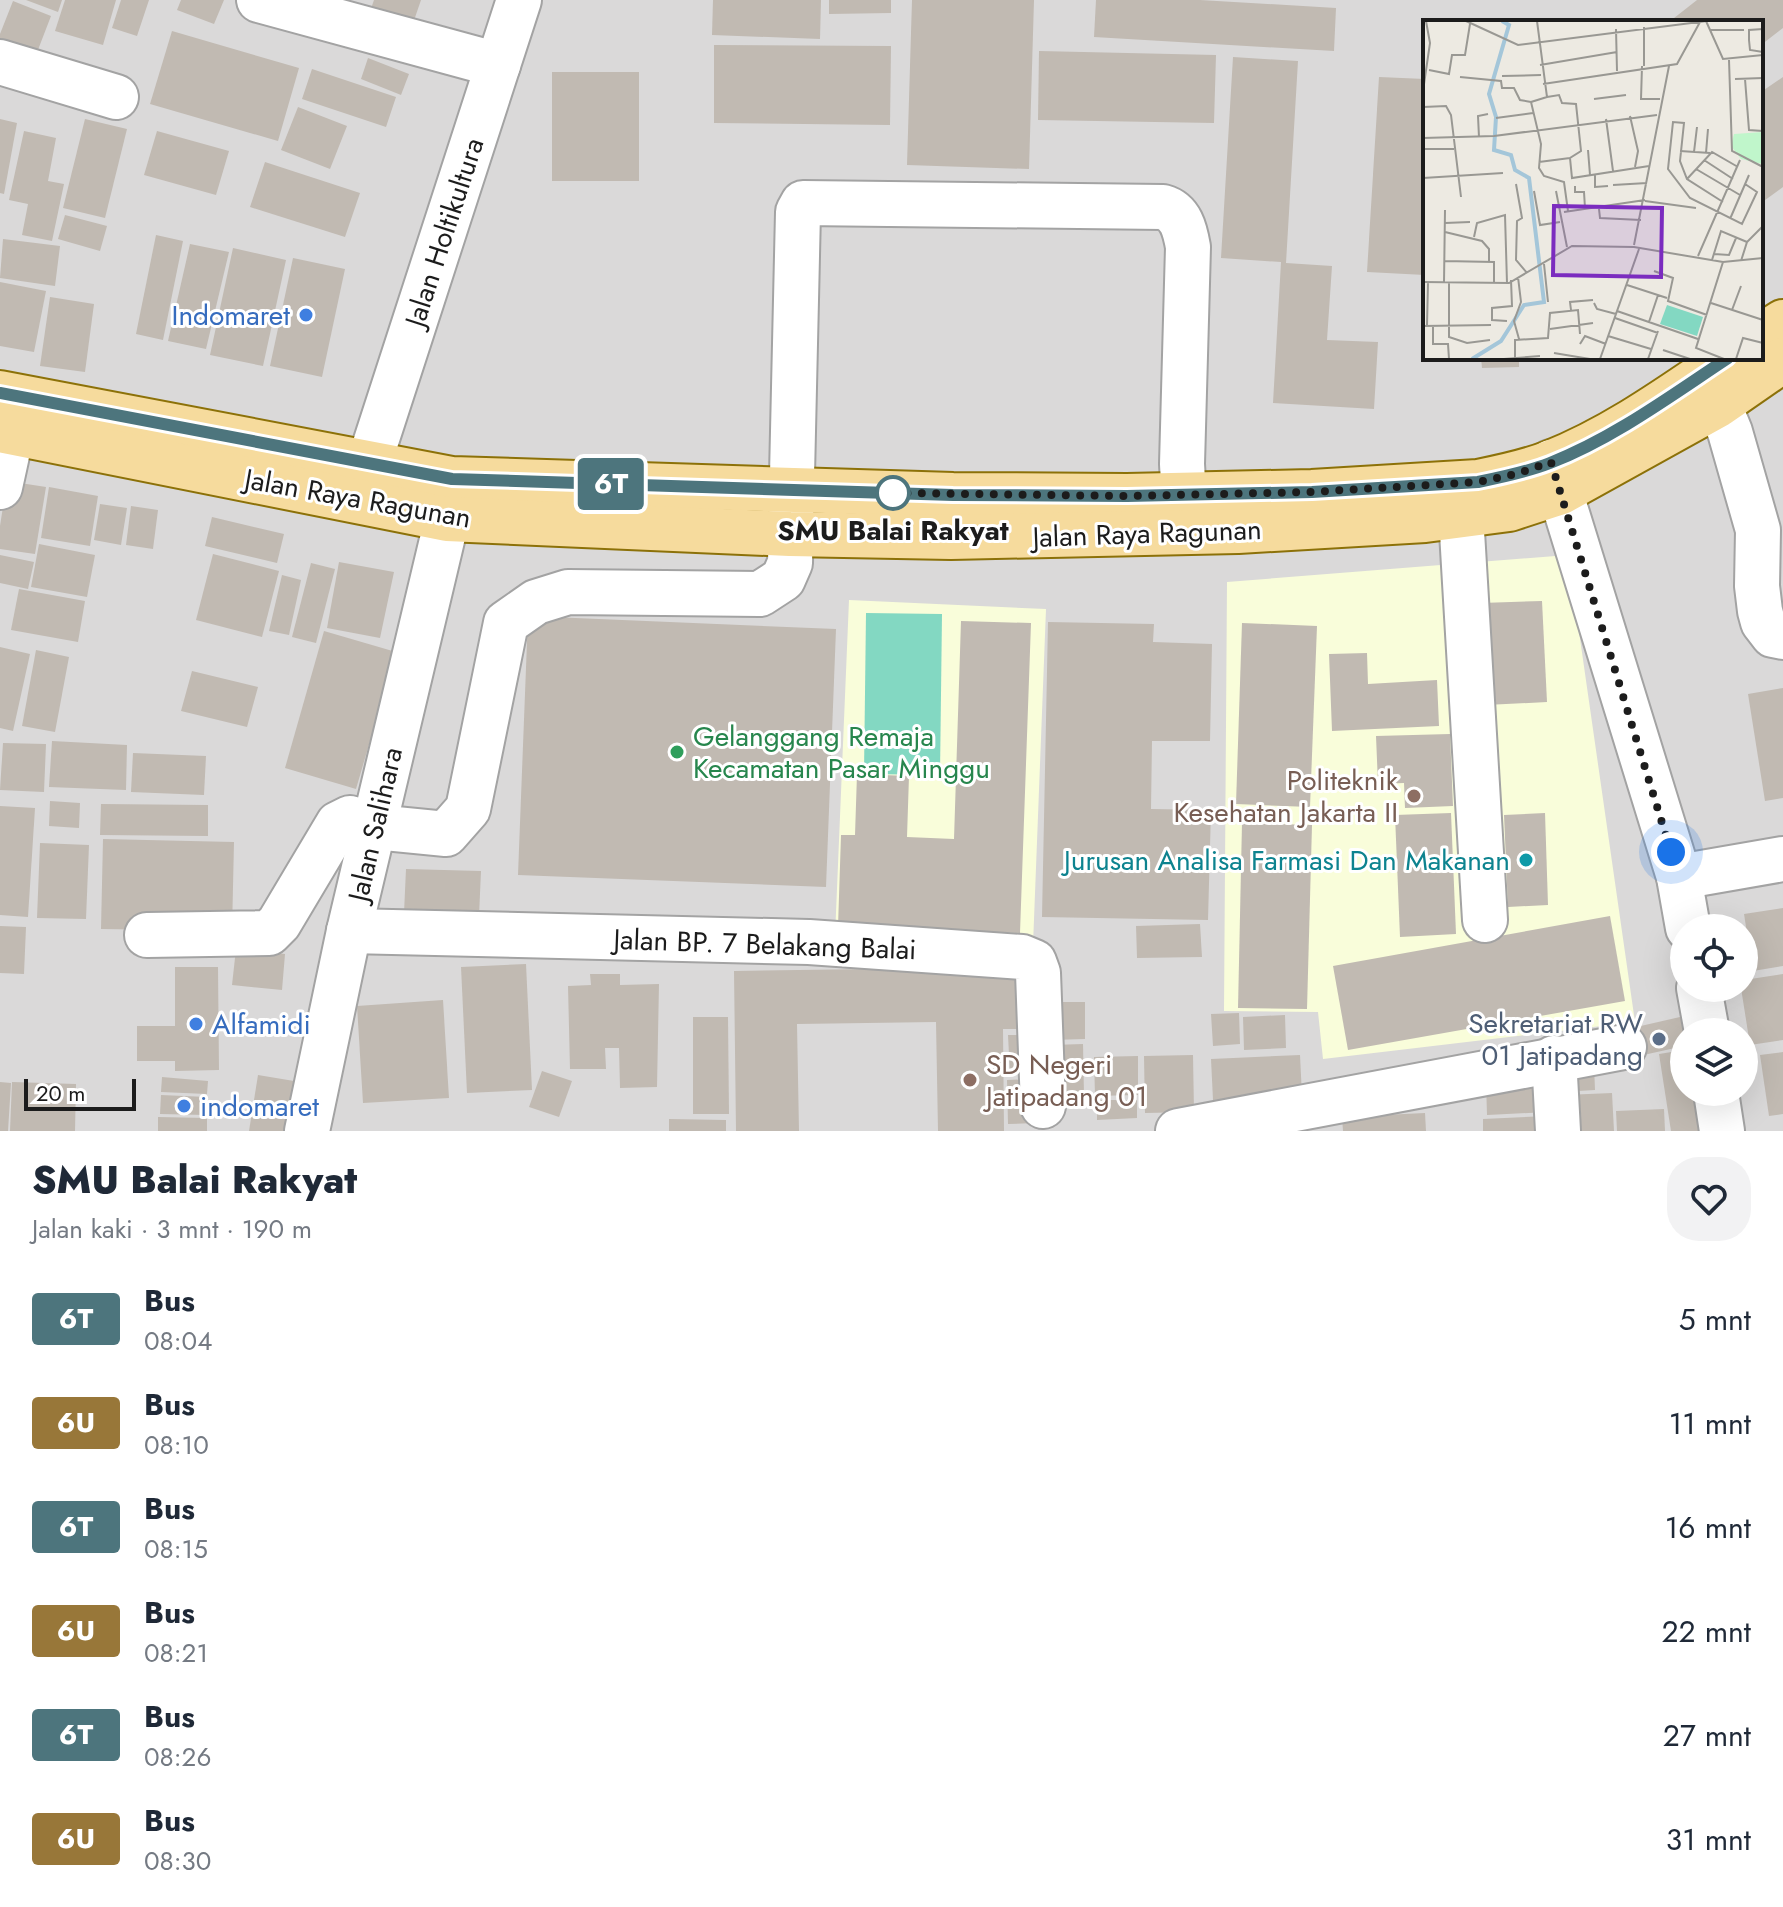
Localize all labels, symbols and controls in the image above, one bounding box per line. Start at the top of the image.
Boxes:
inset map [1423,20,1763,360]
street label: Jalan Holtikultura [393,132,494,336]
place label: Indomaret [172,295,290,336]
marker: Indomaret [297,306,315,324]
street label: Jalan Raya Ragunan [238,458,474,539]
line badge: 6T [575,458,647,510]
text: 6T [594,463,628,504]
marker: SMU Balai Rakyat [876,476,910,510]
street label: Jalan Raya Ragunan [1028,509,1262,558]
place label: SMU Balai Rakyat [777,510,1009,551]
place label: Gelanggang Remaja Kecamatan Pasar Minggu [693,716,990,789]
street label: Jalan Salihara [337,743,413,909]
marker: Gelanggang Remaja Kecamatan Pasar Minggu [668,743,686,761]
place label: Politeknik Kesehatan Jakarta II [1174,760,1399,833]
marker: Politeknik Kesehatan Jakarta II [1405,787,1423,805]
your location [1651,832,1691,872]
place label: Jurusan Analisa Farmasi Dan Makanan [1060,840,1510,881]
marker: Jurusan Analisa Farmasi Dan Makanan [1517,851,1535,869]
map controls [1670,914,1758,1106]
button: locate [1670,914,1758,1002]
street label: Jalan BP. 7 Belakang Balai [609,919,917,970]
place label: Sekretariat RW 01 Jatipadang [1468,1003,1643,1076]
place label: Alfamidi [212,1004,311,1045]
marker: Alfamidi [187,1015,205,1033]
button: layers [1670,1018,1758,1106]
marker: Sekretariat RW 01 Jatipadang [1650,1030,1668,1048]
place label: SD Negeri Jatipadang 01 [982,1044,1148,1117]
marker: SD Negeri Jatipadang 01 [961,1071,979,1089]
scale bar [24,1075,136,1111]
text: 20 m [36,1077,85,1109]
place label: indomaret [200,1086,319,1127]
marker: indomaret [175,1097,193,1115]
text: SMU Balai Rakyat [32,1152,357,1207]
button: heart [1667,1157,1751,1241]
text: Jalan kaki · 3 mnt · 190 m [32,1210,312,1248]
text: Bus [144,1279,195,1322]
text: 6T [59,1298,93,1339]
text: 5 mnt [1679,1298,1751,1341]
text: 08:04 [144,1322,212,1360]
text: Bus [144,1383,195,1426]
text: 6U [57,1402,95,1443]
text: 11 mnt [1669,1402,1751,1445]
text: 08:10 [144,1426,209,1464]
text: Bus [144,1487,195,1530]
text: 6T [59,1506,93,1547]
text: 16 mnt [1665,1506,1751,1549]
text: 08:15 [144,1530,208,1568]
text: Bus [144,1591,195,1634]
text: 6U [57,1610,95,1651]
text: 22 mnt [1662,1610,1751,1653]
text: 08:21 [144,1634,208,1672]
text: Bus [144,1695,195,1738]
text: 6T [59,1714,93,1755]
text: 27 mnt [1663,1714,1751,1757]
text: 08:26 [144,1738,211,1776]
text: Bus [144,1799,195,1842]
text: 6U [57,1818,95,1859]
text: 31 mnt [1666,1818,1751,1861]
text: 08:30 [144,1842,211,1880]

